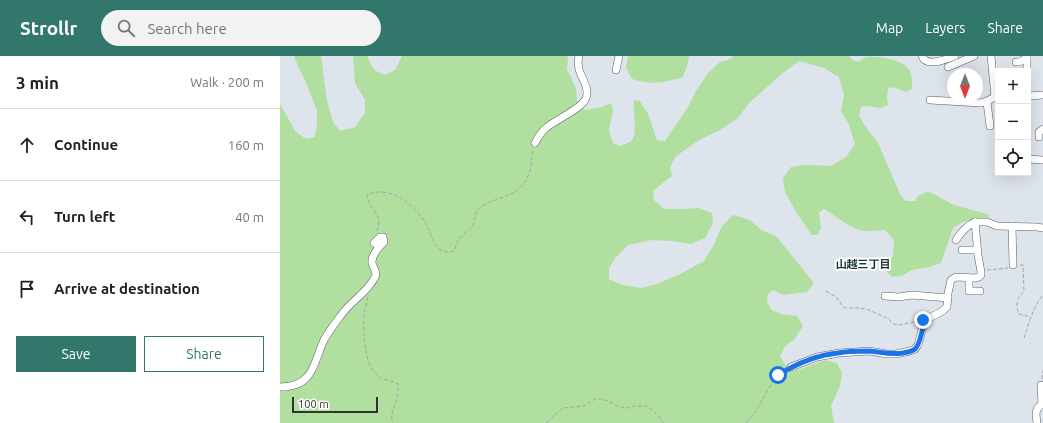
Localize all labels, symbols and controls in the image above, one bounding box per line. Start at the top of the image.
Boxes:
search box [101,10,381,46]
text: Strollr [20,17,77,39]
icon: search [115,17,137,39]
text: Search here [147,20,227,37]
text: Map [876,20,903,36]
text: Layers [925,20,965,36]
text: Share [987,20,1023,36]
north arrow [947,68,983,104]
map controls [995,68,1031,176]
button: + [995,68,1031,104]
text: 3 min [16,73,59,92]
text: Walk · 200 m [190,75,264,89]
button: − [995,104,1031,140]
icon: ahead [16,134,38,156]
text: Continue [54,136,118,153]
text: 160 m [228,138,264,152]
button: locate [995,140,1031,176]
icon: left [16,206,38,228]
text: Turn left [54,208,115,225]
text: 40 m [235,210,264,224]
district label: 山越三丁目 [836,258,891,270]
icon: arrive [16,278,38,300]
text: Arrive at destination [54,280,200,297]
route end [914,311,932,329]
button: Save [16,336,136,372]
button: Share [144,336,264,372]
route start [769,366,787,384]
scale bar [292,395,378,414]
text: 100 m [298,398,329,410]

